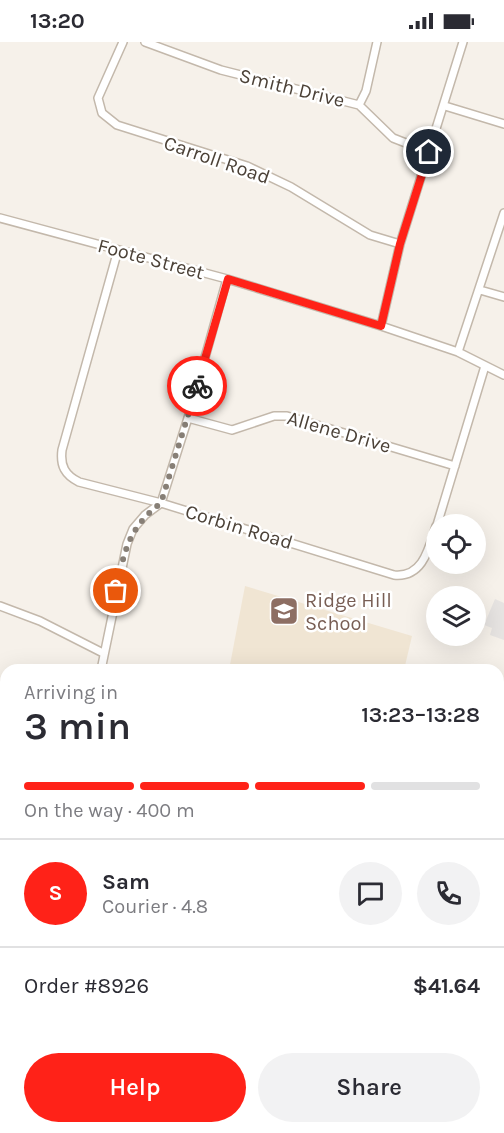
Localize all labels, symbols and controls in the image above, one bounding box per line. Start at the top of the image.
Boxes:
text: 13:20 [30,8,85,34]
street label: Smith Drive [237,64,347,112]
pin [403,126,454,177]
street label: Carroll Road [161,131,273,189]
icon: home [412,135,445,168]
street label: Foote Street [95,234,207,284]
courier [167,356,227,416]
icon: bike [181,370,214,403]
street label: Allene Drive [285,406,393,458]
street label: Corbin Road [183,500,295,554]
map controls [426,514,486,646]
button: locate [426,514,486,574]
pin [90,565,141,616]
icon: bag [99,574,132,607]
button: layers [426,586,486,646]
place label: Ridge Hill School [305,589,392,635]
school or university icon: Ridge Hill School [268,595,300,627]
text: Arriving in [24,681,118,704]
text: 13:23–13:28 [361,702,480,728]
text: 3 min [24,703,131,749]
text: On the way · 400 m [24,799,195,822]
button: chat [339,862,402,925]
button: phone [417,862,480,925]
text: Sam [102,869,150,895]
text: S [48,880,63,906]
text: Courier · 4.8 [102,895,208,918]
text: Order #8926 [24,973,149,999]
text: $41.64 [413,973,480,999]
button: Help [24,1053,246,1122]
button: Share [258,1053,480,1122]

